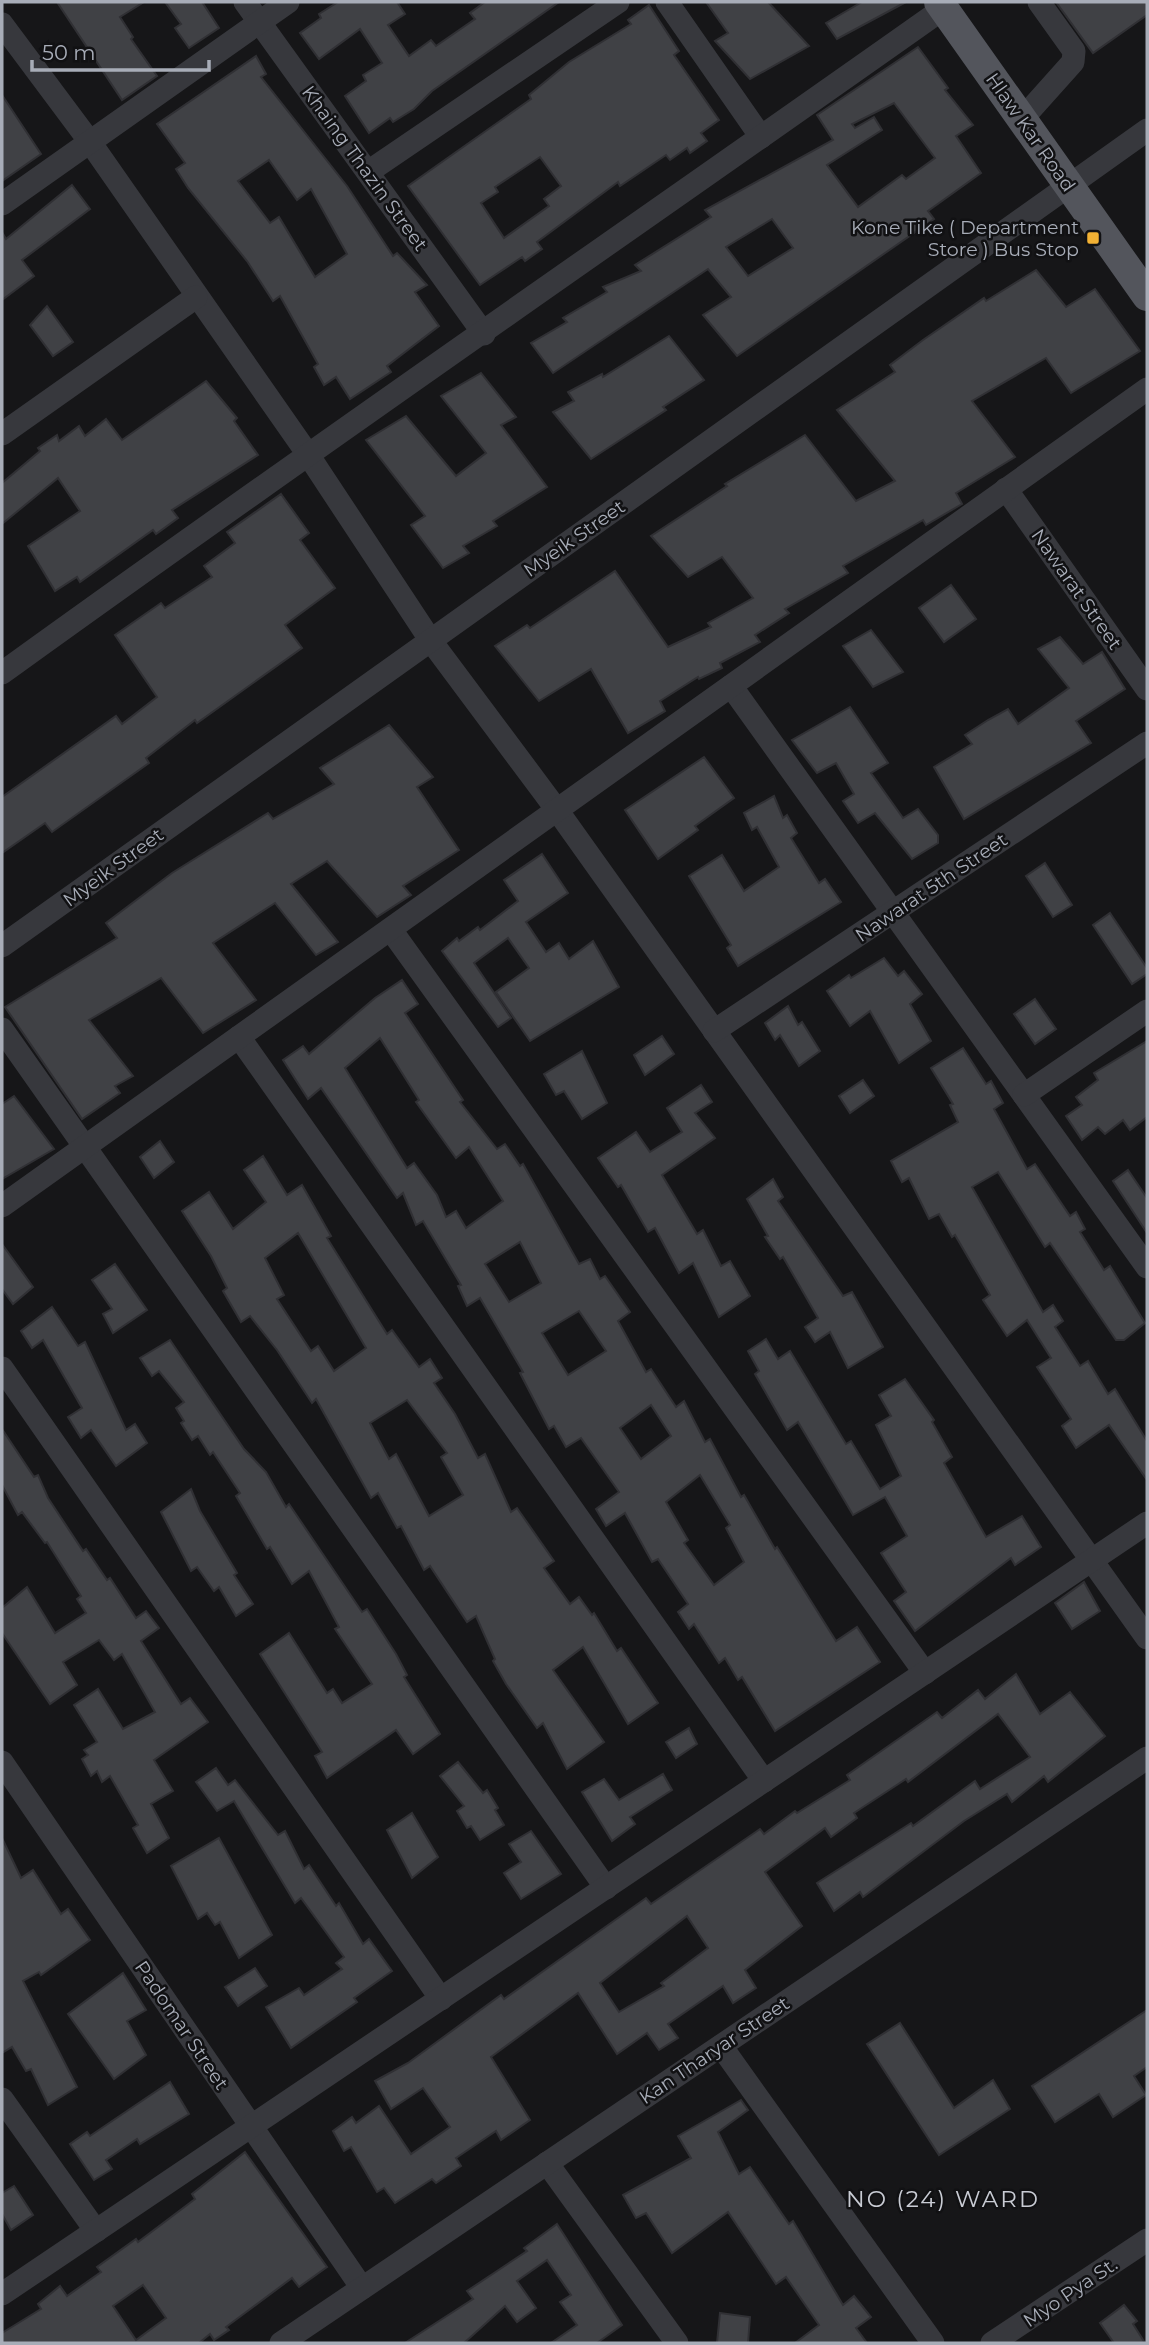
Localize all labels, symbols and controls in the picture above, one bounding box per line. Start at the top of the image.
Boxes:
scale bar [32,28,208,72]
text: 50 m [42,40,96,65]
street label: Hlaw Kar Road [981,68,1080,196]
street label: Khaing Thazin Street [297,81,432,256]
place label: Kone Tike ( Department Store ) Bus Stop [851,216,1079,261]
marker: Kone Tike ( Department Store ) Bus Stop [1085,230,1101,246]
street label: Myeik Street [519,495,630,582]
street label: Nawarat Street [1026,524,1127,654]
street label: Myeik Street [59,823,168,912]
street label: Nawarat 5th Street [851,828,1012,947]
street label: Padomar Street [130,1956,233,2094]
street label: Kan Tharyar Street [635,1992,794,2109]
district label: NO (24) WARD [846,2185,1040,2213]
street label: Myo Pya St. [1019,2253,1122,2332]

